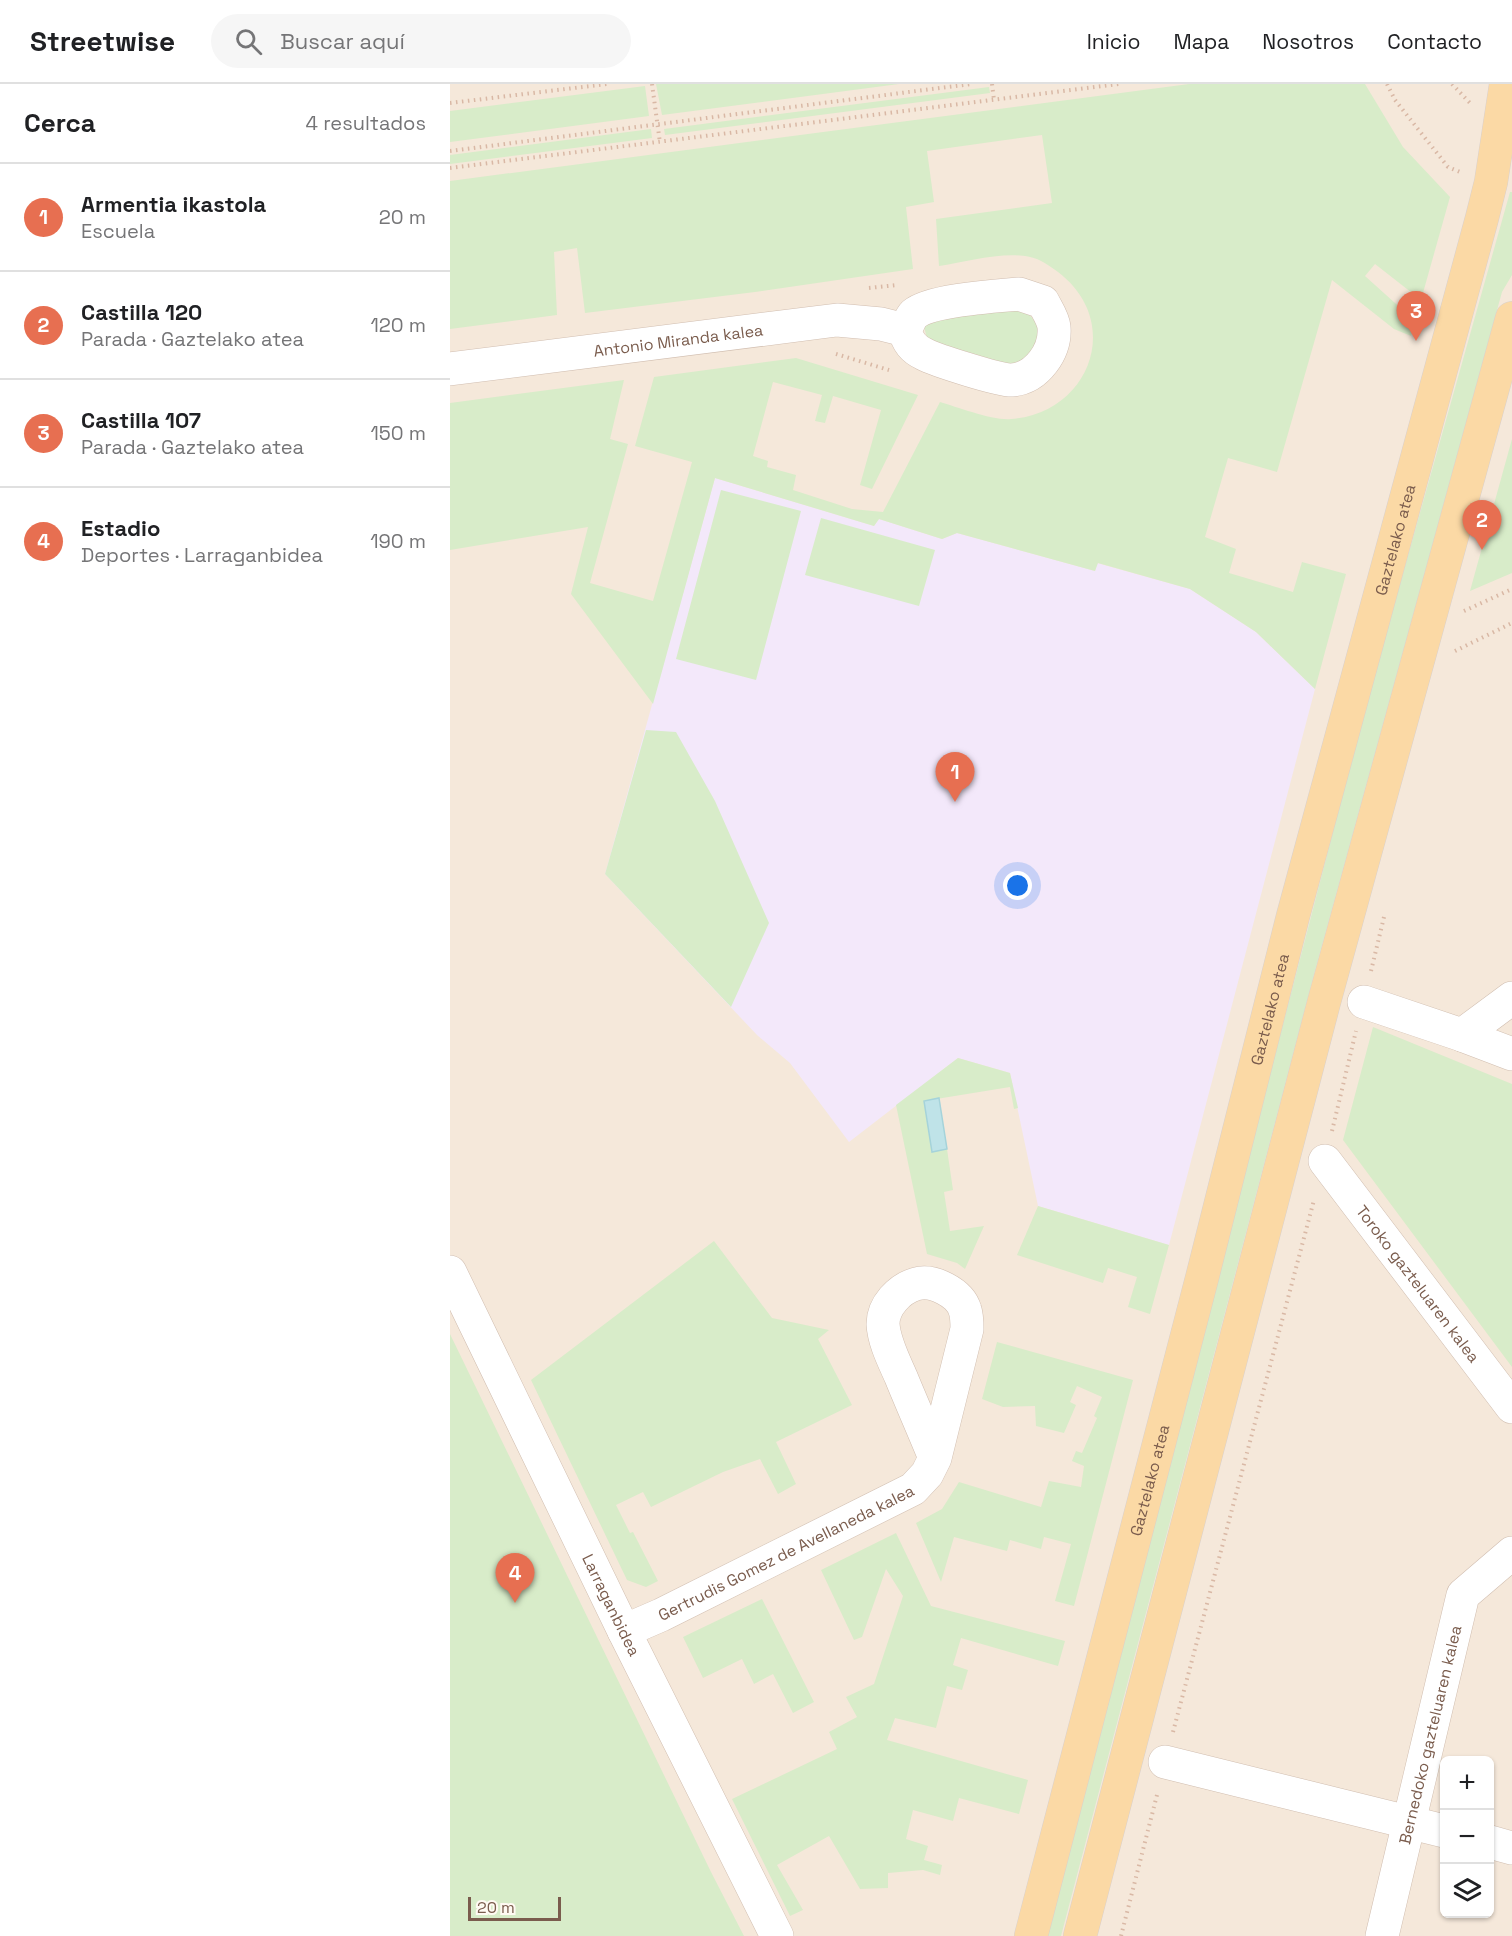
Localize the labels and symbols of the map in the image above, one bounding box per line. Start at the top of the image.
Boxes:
pin: 3 [1396,292,1436,341]
street label: Antonio Miranda kalea [592,319,764,362]
street label: Gaztelako atea [1370,482,1420,598]
pin: 2 [1462,500,1502,550]
pin: 1 [936,752,974,802]
your location [1003,871,1032,900]
street label: Gaztelako atea [1246,951,1294,1067]
street label: Toroko gazteluaren kalea [1351,1201,1484,1367]
street label: Gaztelako atea [1125,1422,1175,1538]
street label: Gertrudis Gomez de Avellaneda kalea [655,1480,918,1626]
street label: Larraganbidea [577,1551,645,1660]
pin: 4 [496,1554,534,1603]
street label: Bernedoko gazteluaren kalea [1394,1623,1466,1846]
scale bar [468,1894,561,1922]

